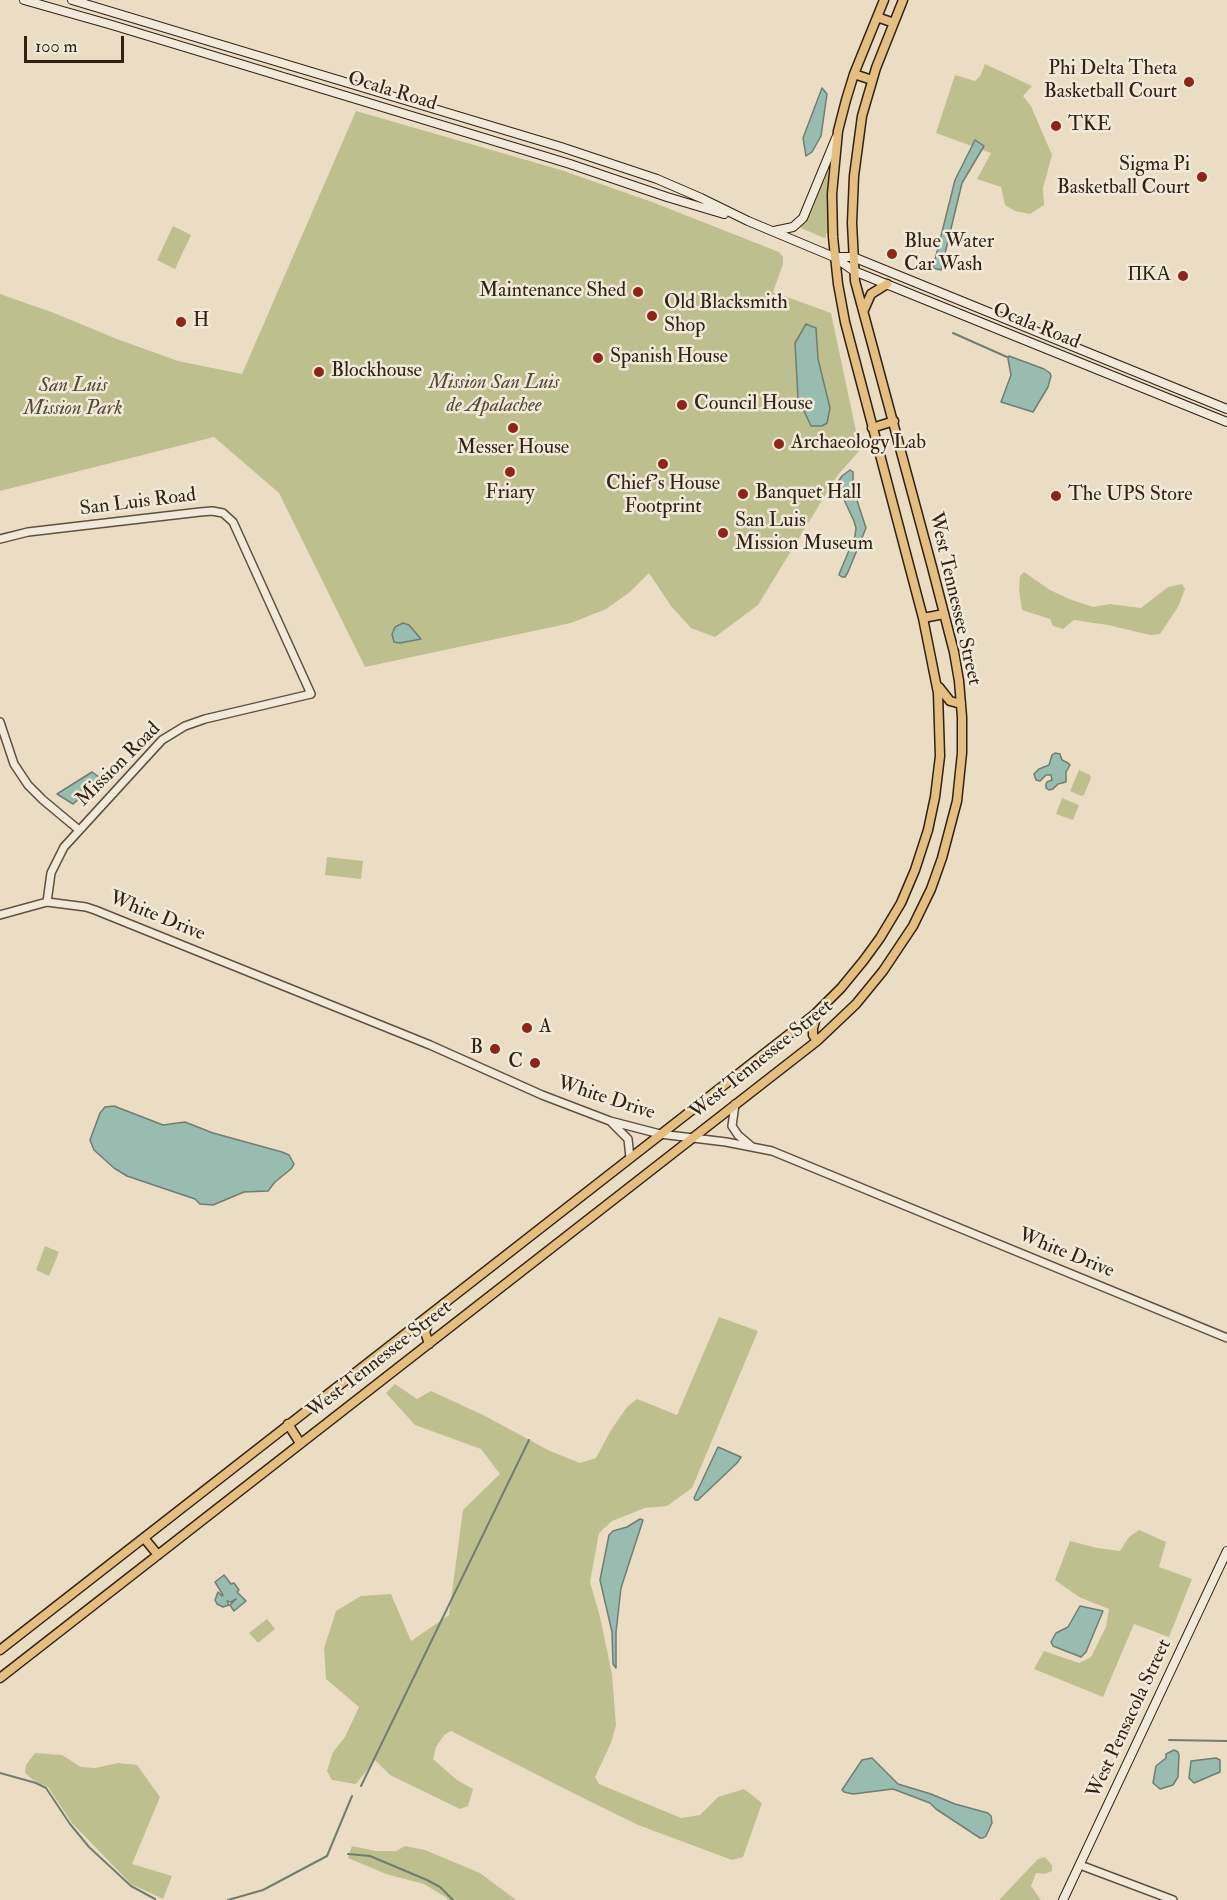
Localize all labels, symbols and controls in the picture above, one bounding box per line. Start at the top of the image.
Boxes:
scale bar [27,24,128,62]
text: 100 m [35,35,78,58]
place label: Phi Delta Theta Basketball Court [1044,58,1177,105]
street label: Ocala Road [345,67,439,117]
marker: Phi Delta Theta Basketball Court [1182,75,1196,89]
place label: TKE [1068,114,1111,138]
marker: TKE [1049,119,1063,133]
place label: Sigma Pi Basketball Court [1057,154,1190,201]
marker: Sigma Pi Basketball Court [1195,170,1209,184]
place label: Blue Water Car Wash [904,231,994,278]
marker: Blue Water Car Wash [885,247,899,261]
place label: ΠΚΑ [1128,264,1171,288]
marker: ΠΚΑ [1176,269,1190,283]
place label: Maintenance Shed [479,280,626,304]
marker: Maintenance Shed [631,285,645,299]
place label: Old Blacksmith Shop [664,292,788,339]
street label: Ocala Road [989,299,1083,355]
marker: Old Blacksmith Shop [645,309,659,323]
place label: H [193,310,209,334]
marker: H [174,315,188,329]
place label: Spanish House [610,346,728,370]
marker: Spanish House [591,351,605,365]
place label: Blockhouse [331,360,422,384]
marker: Blockhouse [312,365,326,379]
park label: Mission San Luis de Apalachee [429,372,559,419]
park label: San Luis Mission Park [24,375,122,422]
place label: Council House [694,393,813,417]
marker: Council House [675,398,689,412]
marker: Messer House [506,421,520,435]
place label: Archaeology Lab [791,432,926,456]
place label: Messer House [457,437,569,461]
marker: Archaeology Lab [772,437,786,451]
marker: Chief's House Footprint [656,457,670,471]
marker: Friary [503,465,517,479]
place label: Chief's House Footprint [606,473,720,520]
place label: Friary [485,482,535,506]
place label: Banquet Hall [755,482,861,506]
street label: San Luis Road [79,484,197,522]
place label: The UPS Store [1068,484,1193,508]
marker: Banquet Hall [736,487,750,501]
marker: The UPS Store [1049,489,1063,503]
place label: San Luis Mission Museum [735,510,873,557]
street label: West Tennessee Street [922,510,986,688]
marker: San Luis Mission Museum [716,526,730,540]
street label: Mission Road [72,718,166,812]
street label: White Drive [106,887,208,947]
street label: West Tennessee Street [686,995,838,1125]
place label: A [539,1016,552,1040]
marker: A [520,1021,534,1035]
place label: B [470,1037,483,1061]
marker: B [488,1042,502,1056]
place label: C [508,1051,523,1075]
marker: C [528,1056,542,1070]
street label: White Drive [554,1072,658,1126]
street label: White Drive [1015,1224,1117,1284]
street label: West Tennessee Street [303,1296,457,1424]
street label: West Pensacola Street [1083,1636,1177,1802]

